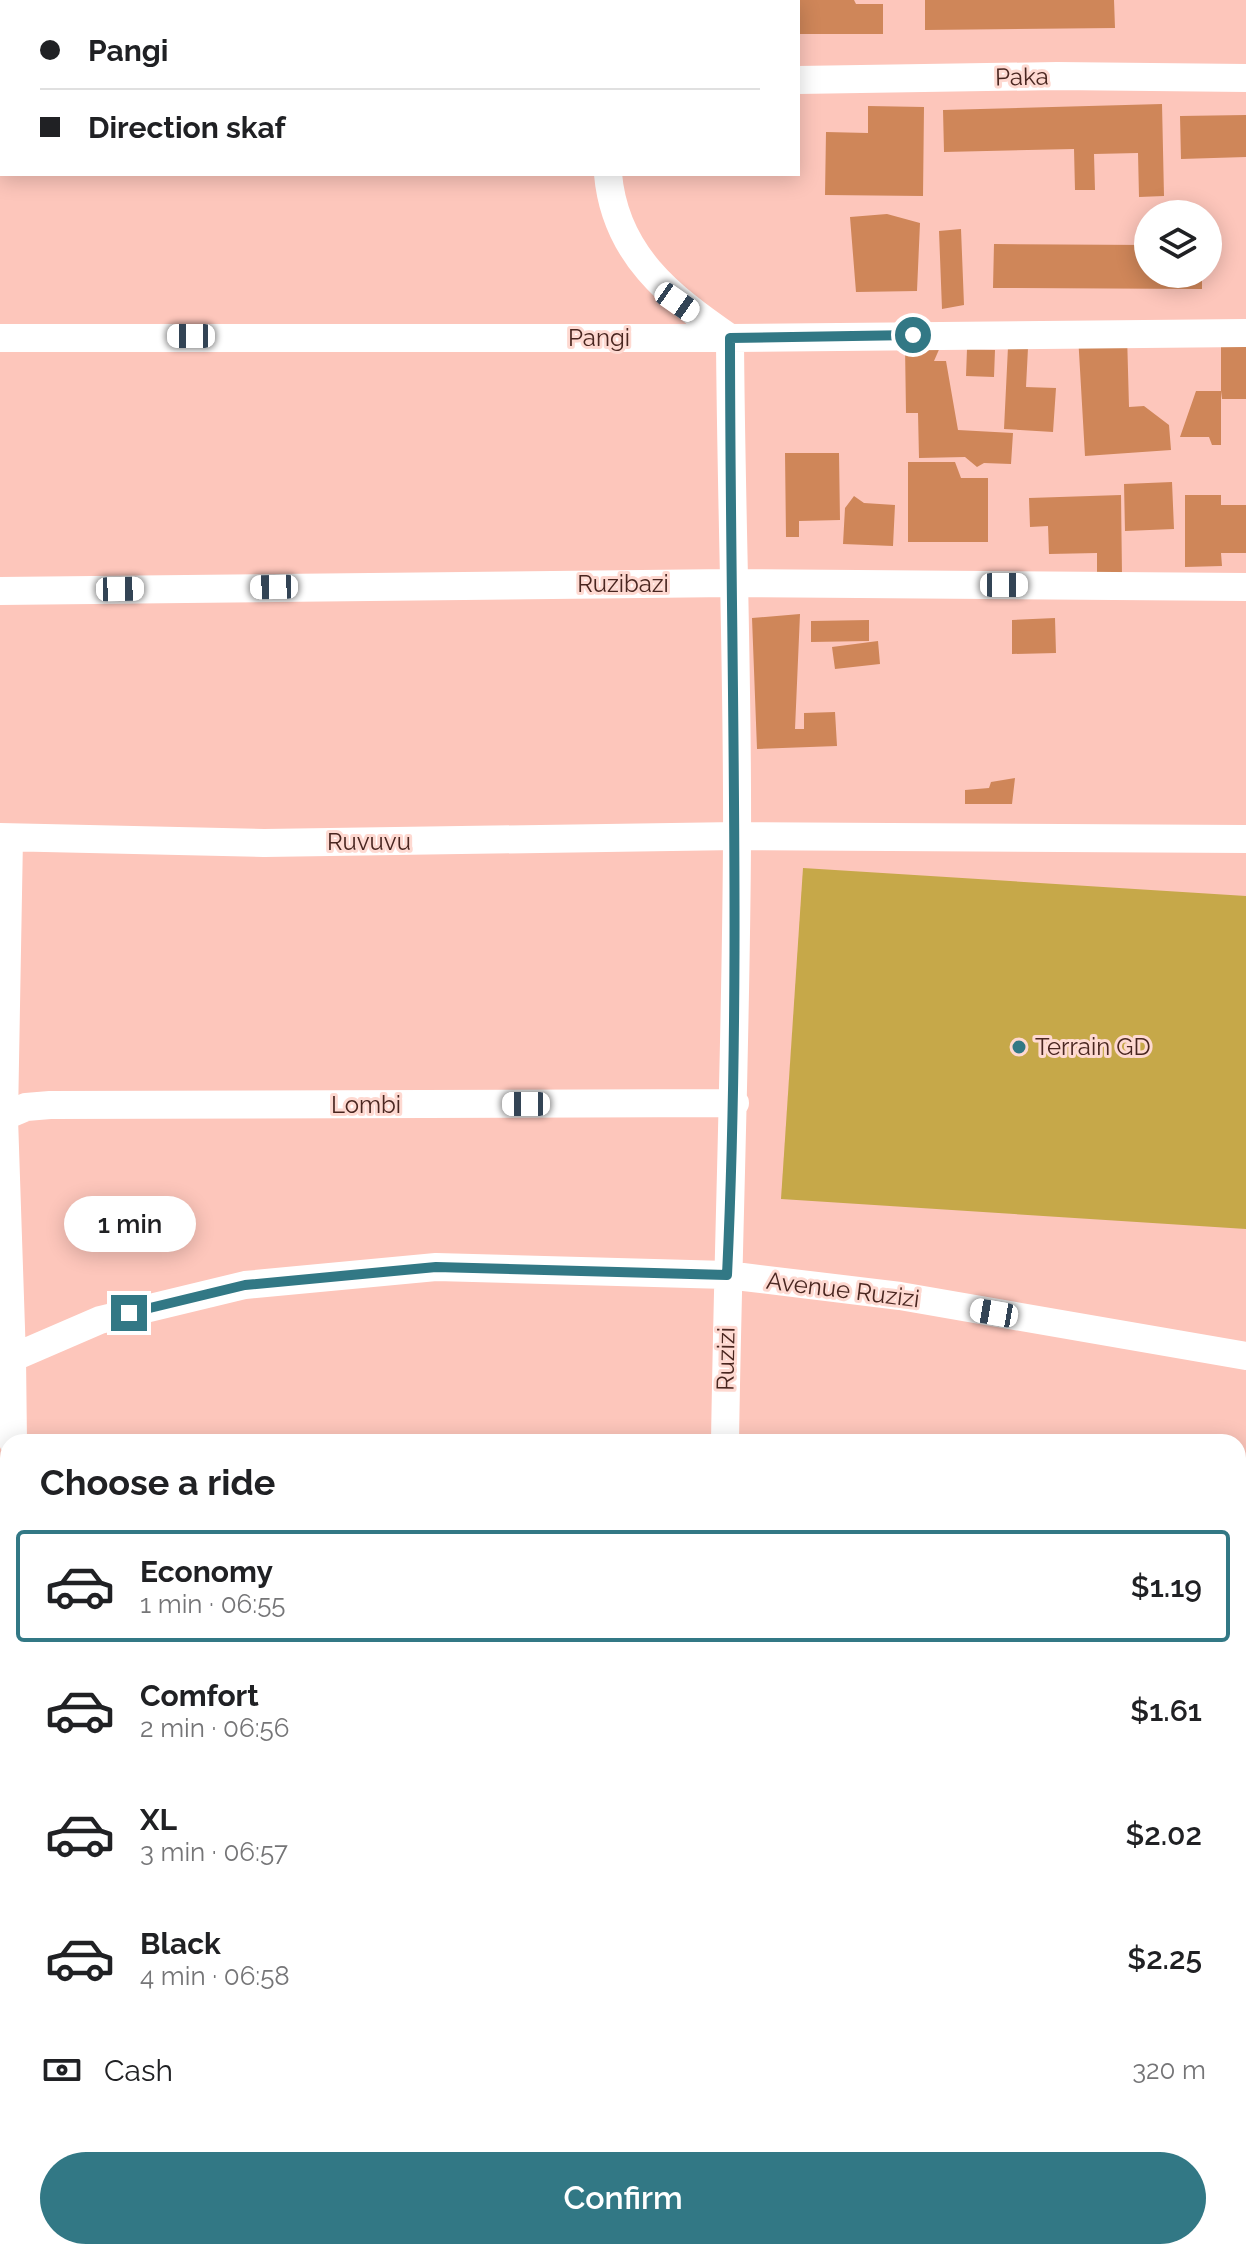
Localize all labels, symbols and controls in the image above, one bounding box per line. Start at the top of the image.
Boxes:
text: Pangi [88,33,169,68]
street label: Paka [995,62,1049,91]
text: Direction skaf [88,110,286,145]
map controls [1134,200,1222,288]
button: layers [1134,200,1222,288]
car [650,278,704,326]
route start [895,317,931,353]
street label: Pangi [568,323,630,352]
car [167,324,215,348]
street label: Ruzibazi [577,569,669,598]
car [980,573,1028,597]
car [250,575,298,599]
car [96,577,144,601]
street label: Ruvuvu [327,827,411,856]
place label: Terrain GD [1035,1032,1151,1061]
marker: Terrain GD [1010,1038,1028,1056]
street label: Lombi [331,1090,401,1119]
car [502,1092,550,1116]
callout: 1 min [63,1197,195,1253]
text: 1 min [98,1209,162,1239]
street label: Avenue Ruzizi [765,1266,921,1313]
route end [111,1295,147,1331]
car [968,1297,1020,1329]
street label: Ruzizi [710,1327,741,1391]
text: Choose a ride [40,1461,275,1503]
icon: car [44,1550,116,1622]
text: Economy [140,1554,273,1589]
text: $1.19 [1131,1569,1202,1604]
text: 1 min · 06:55 [140,1589,285,1619]
icon: car [44,1674,116,1746]
text: Comfort [140,1678,259,1713]
text: $1.61 [1130,1693,1202,1728]
text: 2 min · 06:56 [140,1713,289,1743]
icon: car [44,1798,116,1870]
text: XL [140,1802,177,1837]
text: $2.02 [1125,1817,1202,1852]
text: 3 min · 06:57 [140,1837,288,1867]
icon: car [44,1922,116,1994]
text: Black [140,1926,221,1961]
text: $2.25 [1127,1941,1202,1976]
text: 4 min · 06:58 [140,1961,290,1991]
icon: cash [40,2048,84,2092]
text: Cash [104,2053,173,2088]
text: 320 m [1132,2055,1206,2085]
button: Confirm [40,2152,1206,2244]

